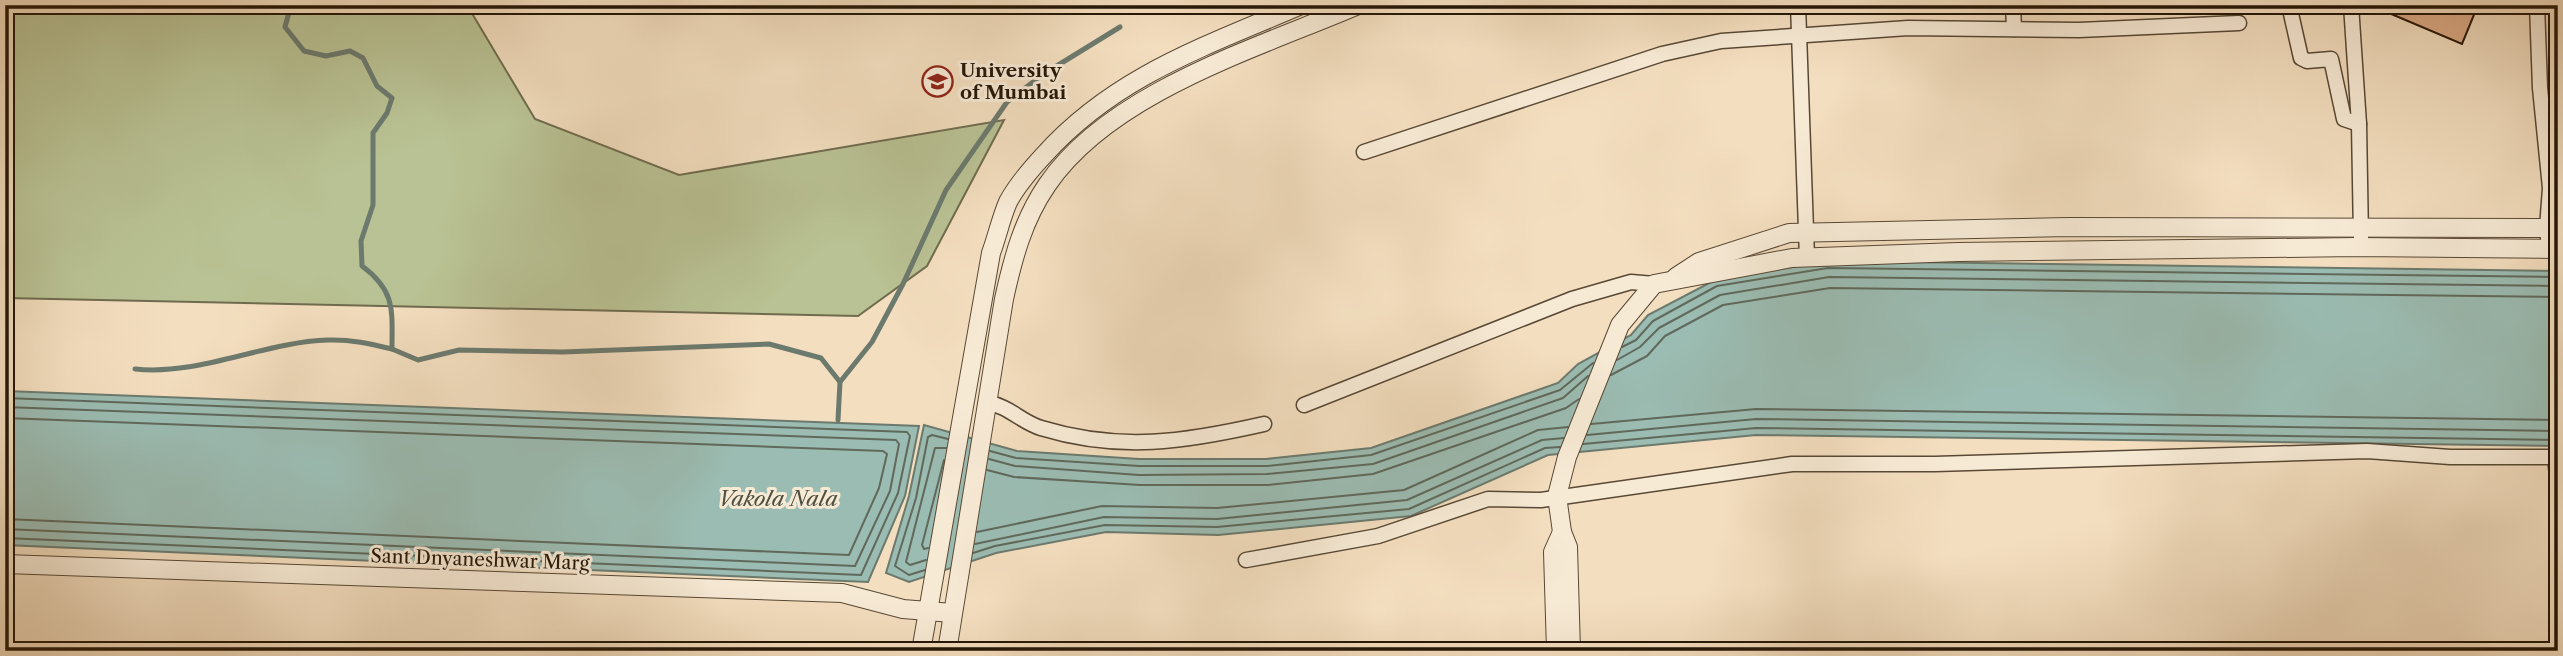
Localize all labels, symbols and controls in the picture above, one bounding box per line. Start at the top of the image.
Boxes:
place label: University of Mumbai [960,59,1066,104]
school or university icon: University of Mumbai [920,64,954,98]
water label: Vakola Nala [718,486,838,511]
street label: Sant Dnyaneshwar Marg [370,544,591,575]

